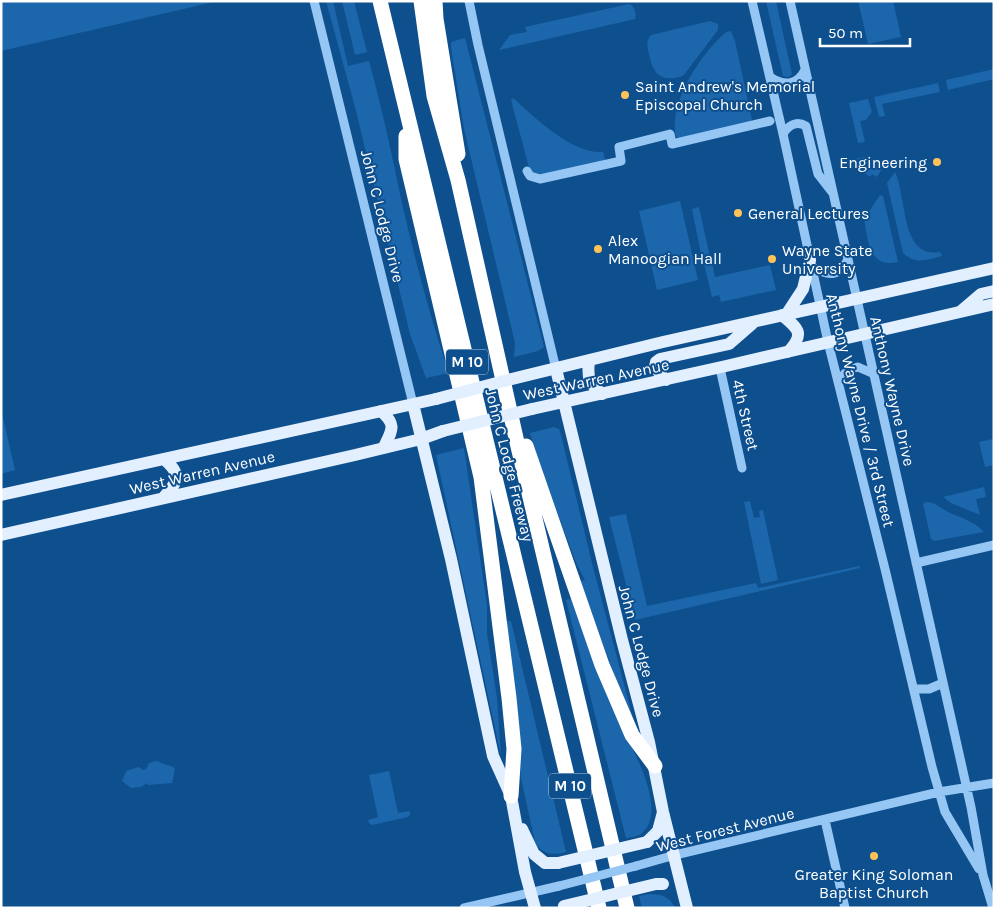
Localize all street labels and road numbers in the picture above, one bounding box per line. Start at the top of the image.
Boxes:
street label: John C Lodge Drive [357,148,408,284]
street label: Anthony Wayne Drive / 3rd Street [822,291,899,529]
street label: Anthony Wayne Drive [866,314,919,468]
road number: M 10 [446,350,488,374]
street label: West Warren Avenue [521,355,671,404]
street label: 4th Street [728,378,763,452]
street label: John C Lodge Freeway [481,387,538,544]
street label: West Warren Avenue [128,447,277,498]
street label: John C Lodge Drive [615,583,668,719]
road number: M 10 [549,774,591,798]
street label: West Forest Avenue [654,803,796,856]

